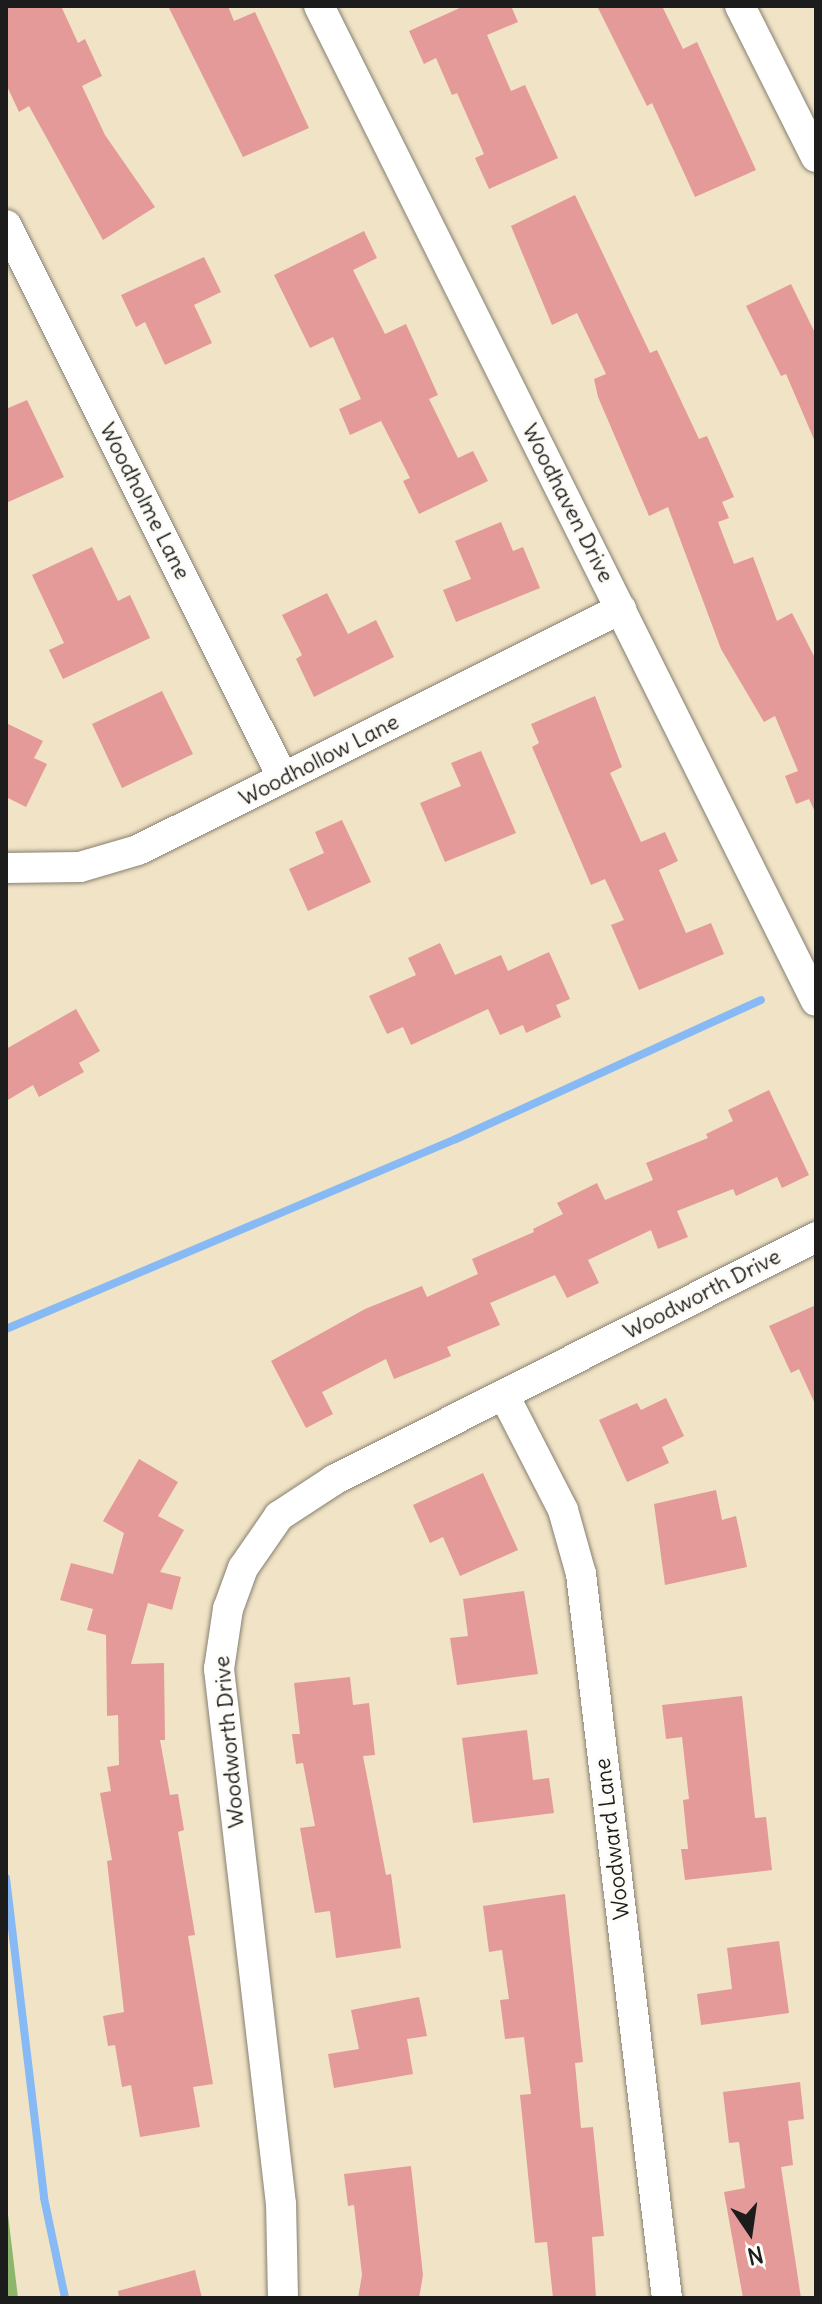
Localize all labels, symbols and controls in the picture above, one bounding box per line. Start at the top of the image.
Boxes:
street label: Woodholme Lane [94,418,196,584]
street label: Woodhaven Drive [517,419,619,587]
street label: Woodhollow Lane [235,708,403,812]
street label: Woodworth Drive [619,1243,785,1345]
street label: Woodworth Drive [208,1655,250,1829]
street label: Woodward Lane [589,1757,635,1921]
north arrow [710,2192,790,2272]
text: N [745,2240,766,2271]

